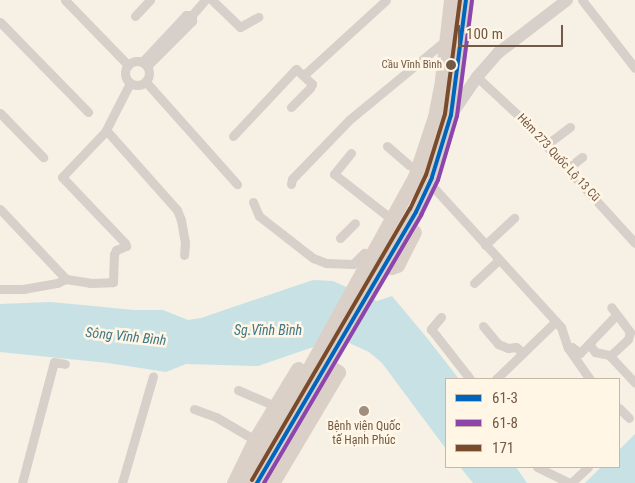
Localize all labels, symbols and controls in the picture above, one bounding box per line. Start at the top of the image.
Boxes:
scale bar [460,15,565,47]
text: 100 m [466,25,503,43]
place label: Cầu Vĩnh Bình [382,58,442,72]
marker: Cầu Vĩnh Bình [446,60,456,70]
street label: Hẻm 273 Quốc Lộ 13 Cũ [514,111,602,205]
water label: Sg.Vĩnh Bình [234,322,302,338]
water label: Sông Vĩnh Bình [85,323,167,349]
legend [445,378,620,468]
text: 61-3 [492,389,518,407]
marker: Bệnh viện Quốc tế Hạnh Phúc [357,404,371,418]
text: 61-8 [492,414,518,432]
place label: Bệnh viện Quốc tế Hạnh Phúc [327,420,401,448]
text: 171 [492,439,514,457]

